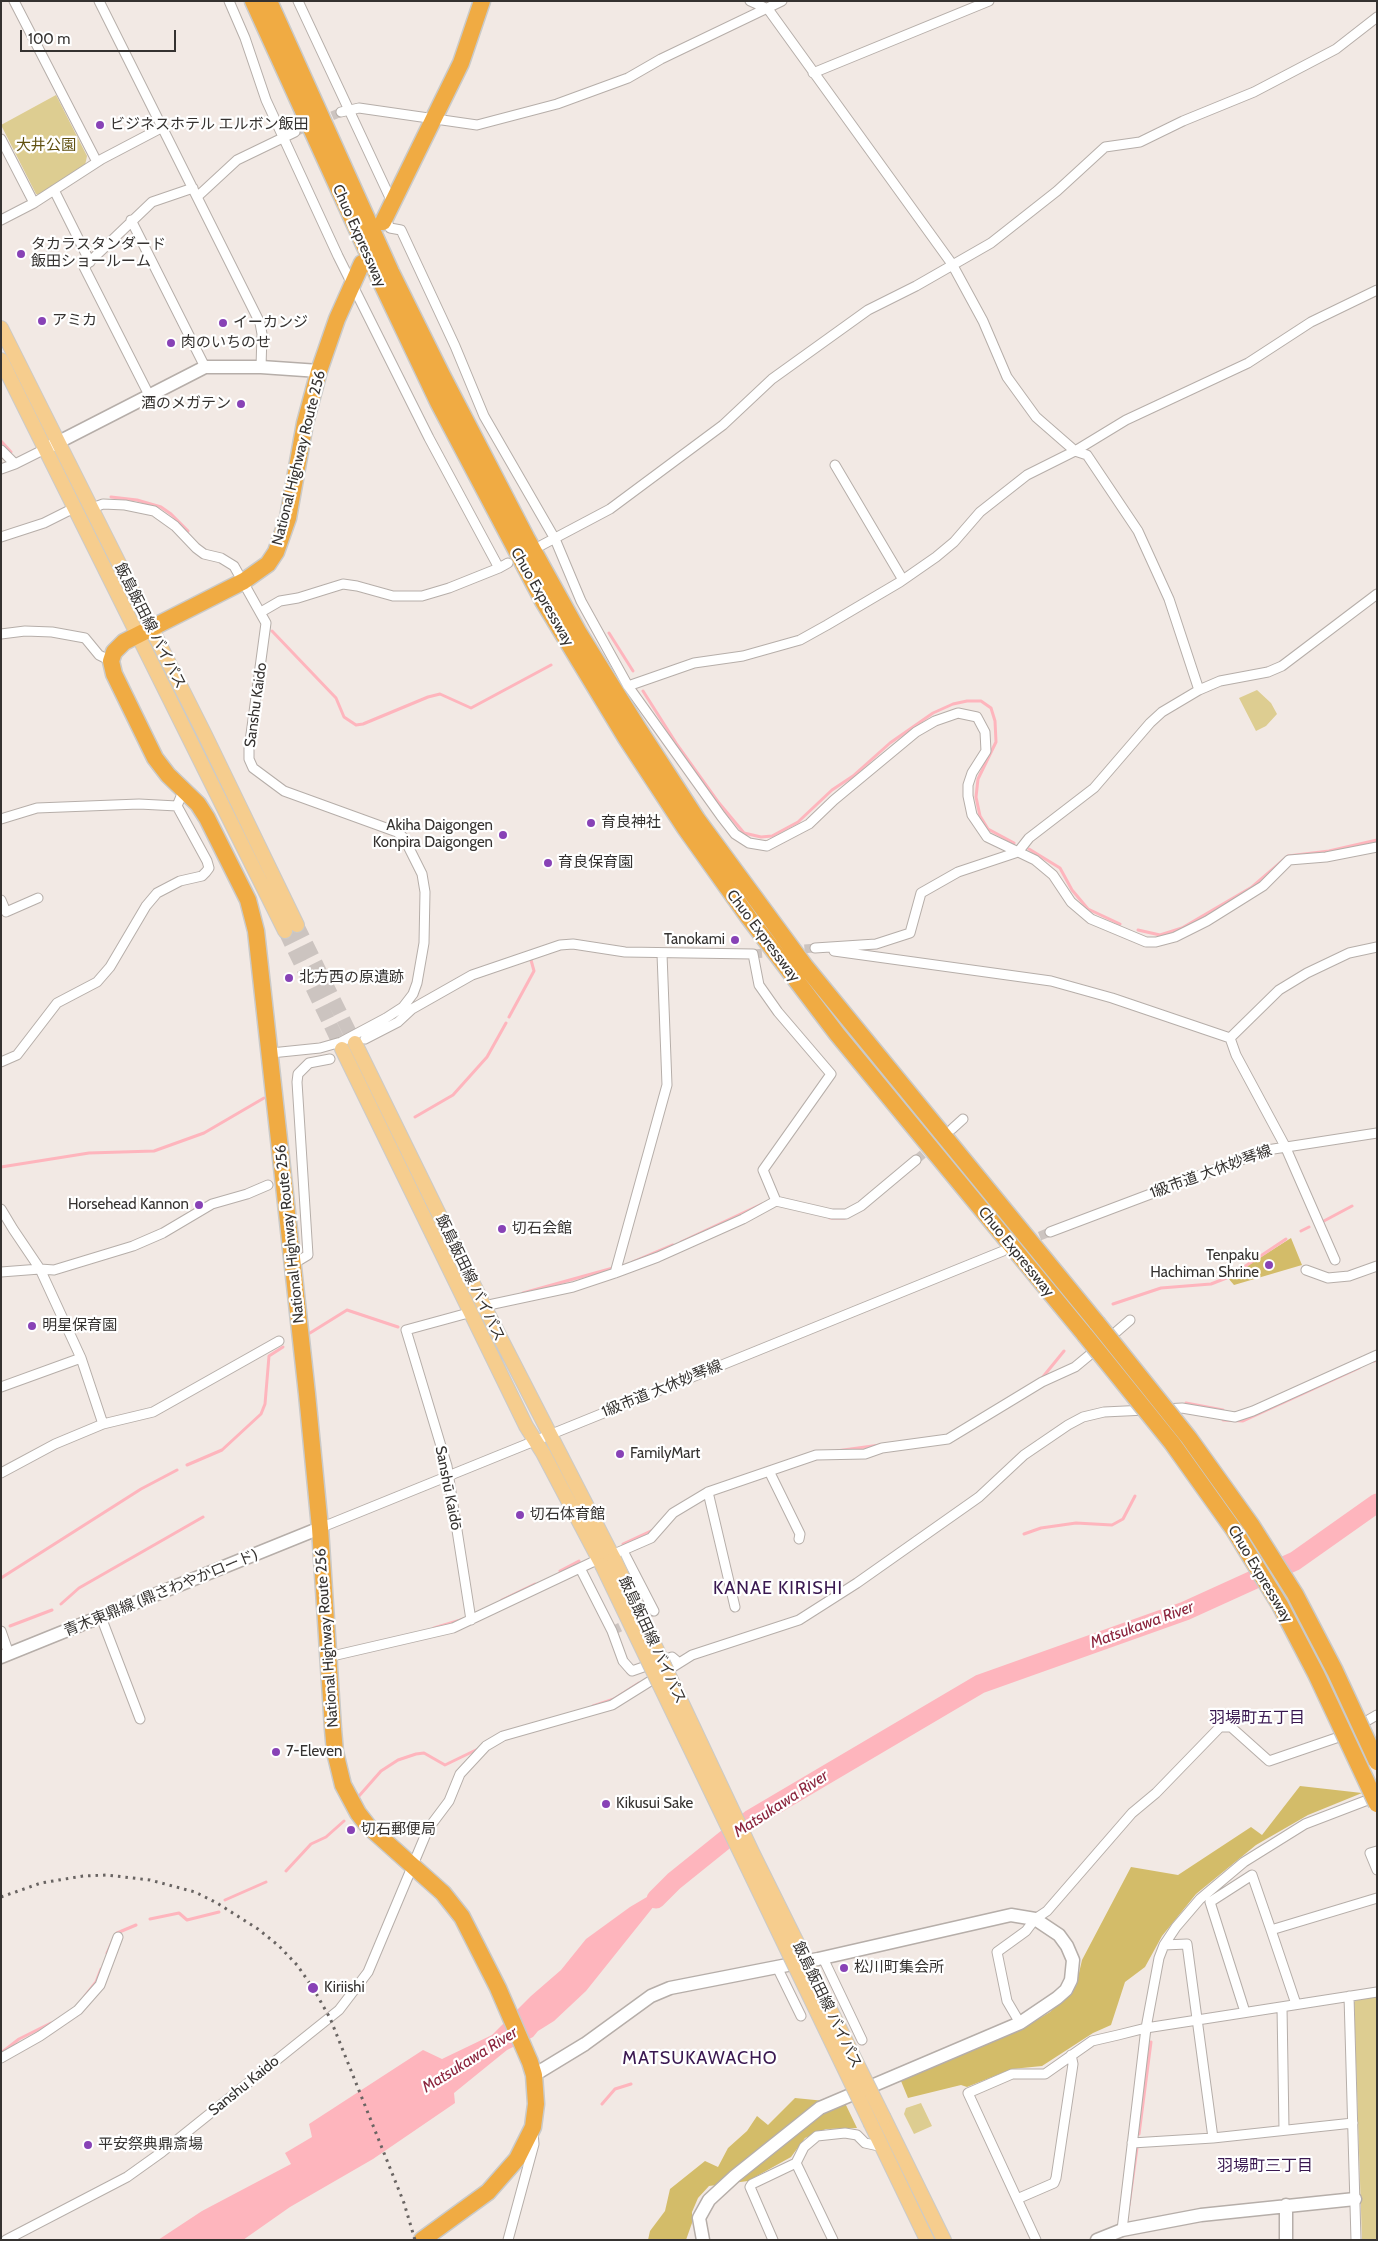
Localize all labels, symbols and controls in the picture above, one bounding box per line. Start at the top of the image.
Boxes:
scale bar [22,20,179,52]
text: 100 m [28,30,70,48]
place label: ビジネスホテル エルボン飯田 [110,116,308,134]
marker: ビジネスホテル エルボン飯田 [94,119,106,131]
park label: 大井公園 [16,137,76,155]
street label: Chuo Expressway [328,182,390,290]
place label: タカラスタンダード 飯田ショールーム [31,236,166,271]
marker: タカラスタンダード 飯田ショールーム [15,248,27,260]
place label: アミカ [52,312,97,330]
place label: イーカンジ [233,314,308,332]
marker: アミカ [36,315,48,327]
marker: イーカンジ [217,317,229,329]
place label: 肉のいちのせ [181,334,271,352]
marker: 肉のいちのせ [165,337,177,349]
street label: National Highway Route 256 [269,369,329,547]
place label: 酒のメガテン [141,395,231,413]
marker: 酒のメガテン [235,398,247,410]
street label: Chuo Expressway [507,545,577,649]
street label: 飯島飯田線 バイパス [111,560,189,692]
street label: Sanshu Kaido [241,661,271,749]
place label: 育良神社 [601,814,661,832]
place label: Akiha Daigongen Konpira Daigongen [373,817,493,852]
marker: 育良神社 [585,817,597,829]
marker: Akiha Daigongen Konpira Daigongen [497,829,509,841]
place label: 育良保育園 [558,854,633,872]
marker: 育良保育園 [542,857,554,869]
street label: Chuo Expressway [723,886,803,986]
place label: Tanokami [664,931,725,949]
marker: Tanokami [729,934,741,946]
place label: 北方西の原遺跡 [299,969,404,987]
marker: 北方西の原遺跡 [283,972,295,984]
street label: 1級市道 大休妙琴線 [1148,1142,1274,1202]
street label: National Highway Route 256 [272,1144,308,1324]
place label: Horsehead Kannon [68,1196,189,1214]
marker: Horsehead Kannon [193,1199,205,1211]
street label: Chuo Expressway [974,1203,1058,1301]
street label: 飯島飯田線 バイパス [432,1212,508,1344]
place label: 切石会館 [512,1220,572,1238]
marker: 切石会館 [496,1223,508,1235]
place label: Tenpaku Hachiman Shrine [1150,1247,1259,1282]
marker: Tenpaku Hachiman Shrine [1263,1259,1275,1271]
place label: 明星保育園 [42,1317,117,1335]
marker: 明星保育園 [26,1320,38,1332]
street label: 1級市道 大休妙琴線 [599,1357,725,1421]
street label: Sanshū Kaidō [431,1444,465,1532]
place label: FamilyMart [630,1445,700,1463]
marker: FamilyMart [614,1448,626,1460]
place label: 切石体育館 [530,1506,605,1524]
marker: 切石体育館 [514,1509,526,1521]
street label: Chuo Expressway [1224,1522,1296,1626]
street label: 青木東鼎線 (鼎さわやかロード) [61,1546,261,1640]
street label: National Highway Route 256 [312,1548,342,1728]
street label: 飯島飯田線 バイパス [615,1573,689,1707]
district label: KANAE KIRISHI [711,1578,845,1600]
water label: Matsukawa River [1088,1597,1196,1653]
district label: 羽場町五丁目 [1209,1708,1305,1728]
place label: 7-Eleven [286,1743,342,1761]
marker: 7-Eleven [270,1746,282,1758]
water label: Matsukawa River [730,1766,832,1842]
place label: Kikusui Sake [616,1795,693,1813]
marker: Kikusui Sake [600,1798,612,1810]
place label: 切石郵便局 [361,1821,436,1839]
marker: 切石郵便局 [345,1824,357,1836]
street label: 飯島飯田線 バイパス [789,1939,865,2071]
place label: 松川町集会所 [854,1959,944,1977]
marker: 松川町集会所 [838,1962,850,1974]
place label: Kiriishi [324,1979,365,1997]
marker: Kiriishi [306,1981,320,1995]
water label: Matsukawa River [419,2023,521,2097]
district label: MATSUKAWACHO [621,2048,779,2070]
street label: Sanshu Kaido [205,2052,283,2120]
place label: 平安祭典鼎斎場 [98,2136,203,2154]
marker: 平安祭典鼎斎場 [82,2139,94,2151]
district label: 羽場町三丁目 [1217,2156,1313,2176]

